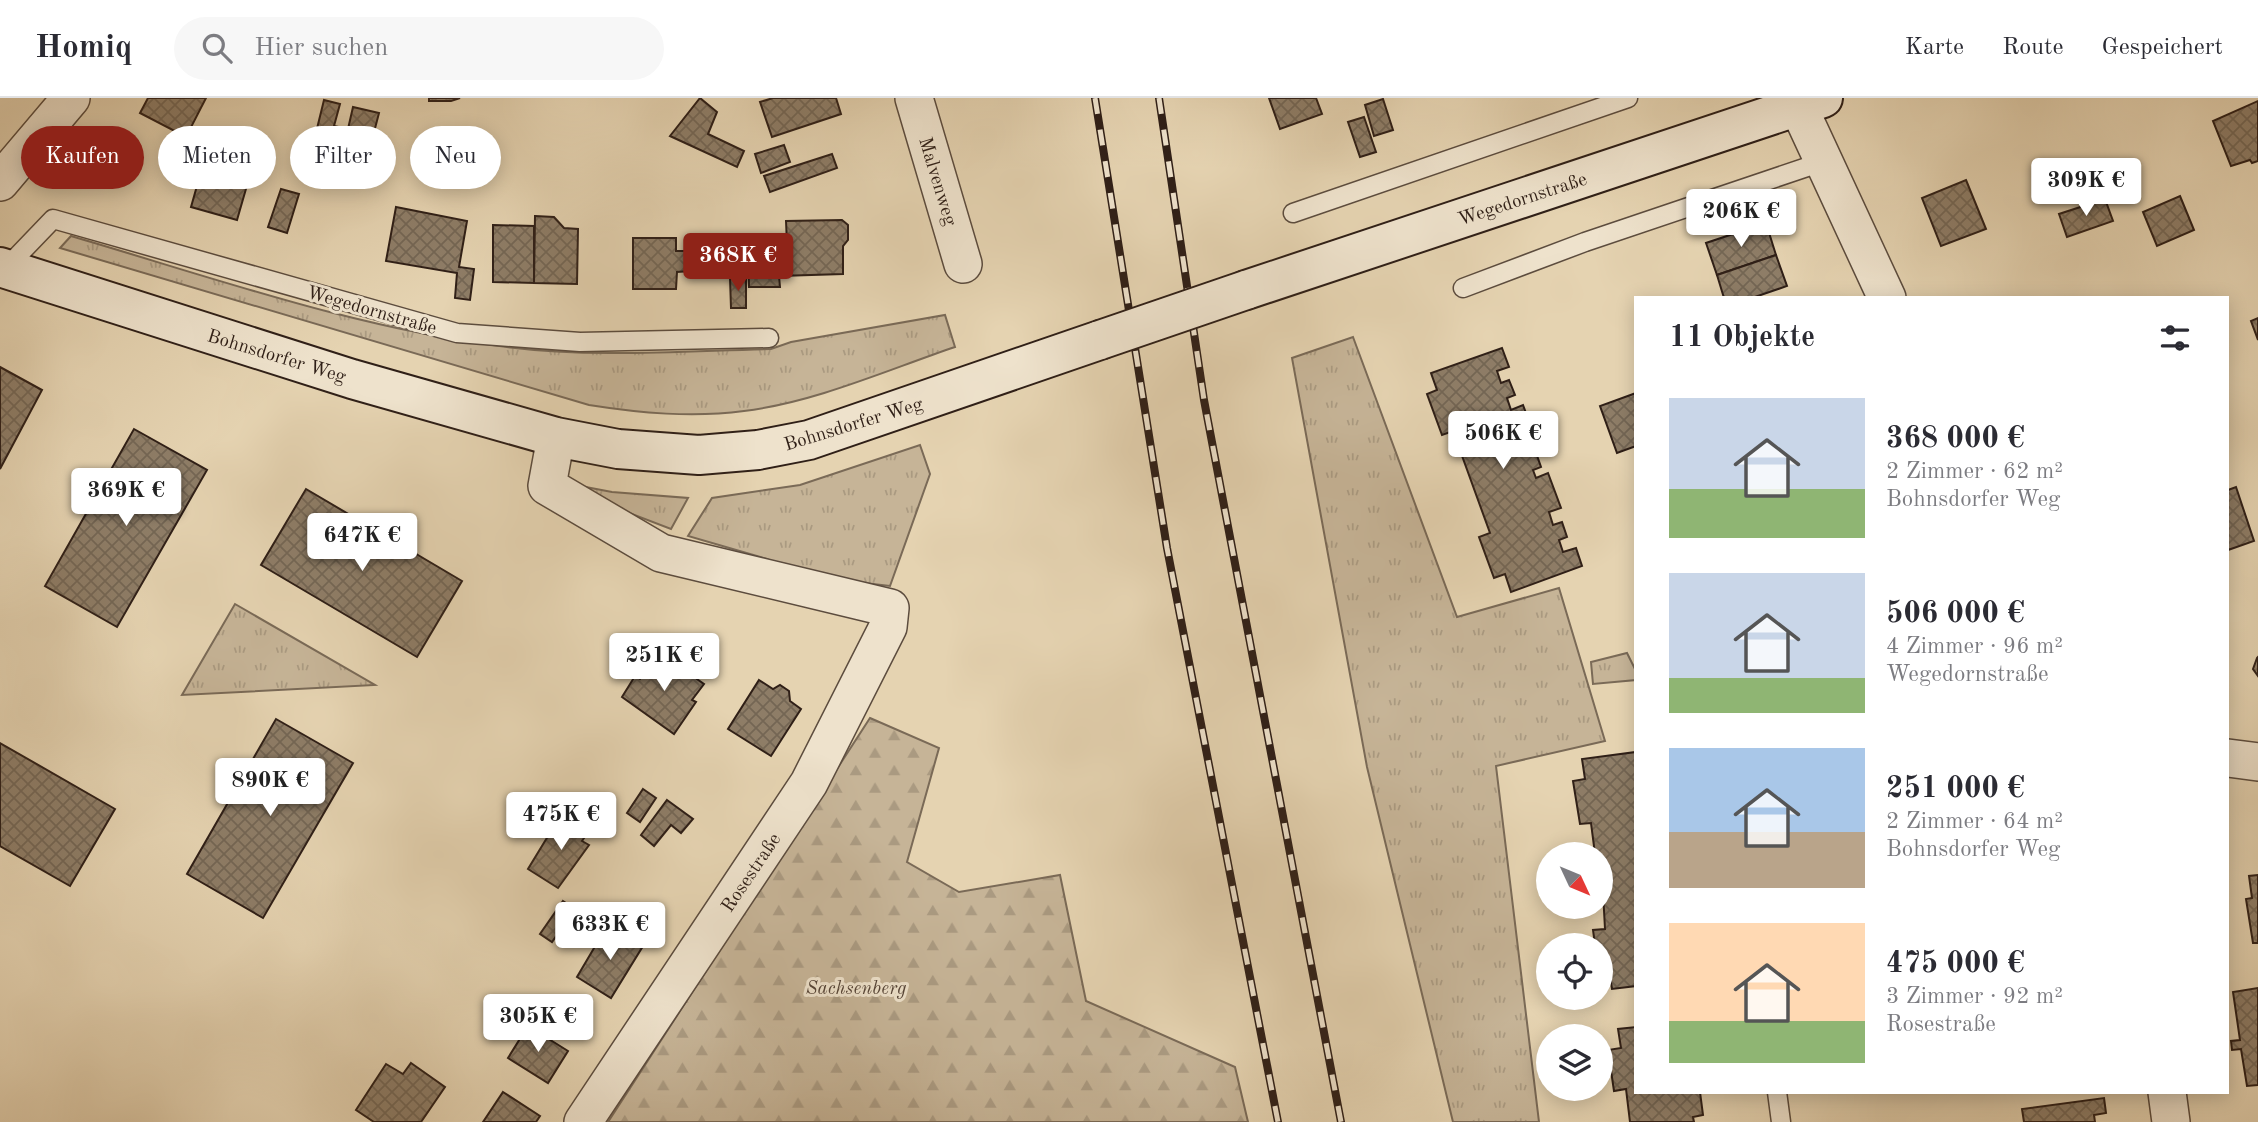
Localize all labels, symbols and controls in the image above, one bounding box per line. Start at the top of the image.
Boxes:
search box [174,17,664,80]
icon: search [198,29,236,67]
text: Homiq [35,32,132,65]
text: Hier suchen [254,35,388,61]
text: Karte [1905,36,1964,60]
text: Route [2002,36,2064,60]
text: Gespeichert [2102,36,2223,60]
chip: Kaufen [21,126,144,189]
chip: Mieten [158,126,276,189]
chip: Filter [290,126,396,189]
chip: Neu [410,126,501,189]
street label: Malvenweg [914,135,959,229]
pin: 309K € [2029,158,2143,218]
text: 309K € [2047,169,2125,192]
street label: Wegedornstraße [1456,171,1590,230]
pin: 206K € [1684,190,1798,249]
text: 206K € [1702,200,1780,223]
pin: 368K € [681,234,795,293]
text: 368K € [699,244,777,267]
street label: Wegedornstraße [304,284,439,339]
icon: filters [2156,319,2194,357]
text: 11 Objekte [1669,323,1815,353]
street label: Bohnsdorfer Weg [205,327,349,388]
street label: Bohnsdorfer Weg [782,395,926,456]
pin: 506K € [1446,412,1560,471]
text: 506K € [1464,422,1542,445]
text: 368 000 € [1886,424,2025,454]
icon: home [1725,426,1809,510]
text: 2 Zimmer · 62 m² [1886,460,2063,483]
pin: 369K € [69,468,183,528]
text: 369K € [87,479,165,502]
text: Bohnsdorfer Weg [1886,488,2060,511]
pin: 647K € [305,514,419,573]
text: 647K € [323,524,401,547]
text: 506 000 € [1886,599,2025,629]
icon: home [1725,601,1809,685]
pin: 251K € [607,634,721,693]
text: 4 Zimmer · 96 m² [1886,635,2063,658]
text: 251K € [625,644,703,667]
text: Wegedornstraße [1886,663,2049,686]
pin: 890K € [213,758,327,818]
text: 890K € [231,769,309,792]
text: 251 000 € [1886,774,2025,804]
icon: home [1725,776,1809,860]
pin: 475K € [504,792,618,852]
text: 475K € [522,803,600,826]
text: 2 Zimmer · 64 m² [1886,810,2063,833]
street label: Rosestraße [719,830,785,916]
text: Bohnsdorfer Weg [1886,838,2060,861]
north arrow [1536,842,1614,919]
map controls [1536,842,1613,1101]
pin: 633K € [553,902,667,962]
text: 633K € [571,913,649,936]
button: locate [1536,933,1613,1010]
text: 475 000 € [1886,949,2025,979]
icon: home [1725,951,1809,1035]
park label: Sachsenberg [806,980,906,999]
text: 3 Zimmer · 92 m² [1886,985,2063,1008]
pin: 305K € [481,995,595,1054]
text: 305K € [499,1005,577,1028]
text: Rosestraße [1886,1013,1996,1036]
button: layers [1536,1024,1613,1101]

